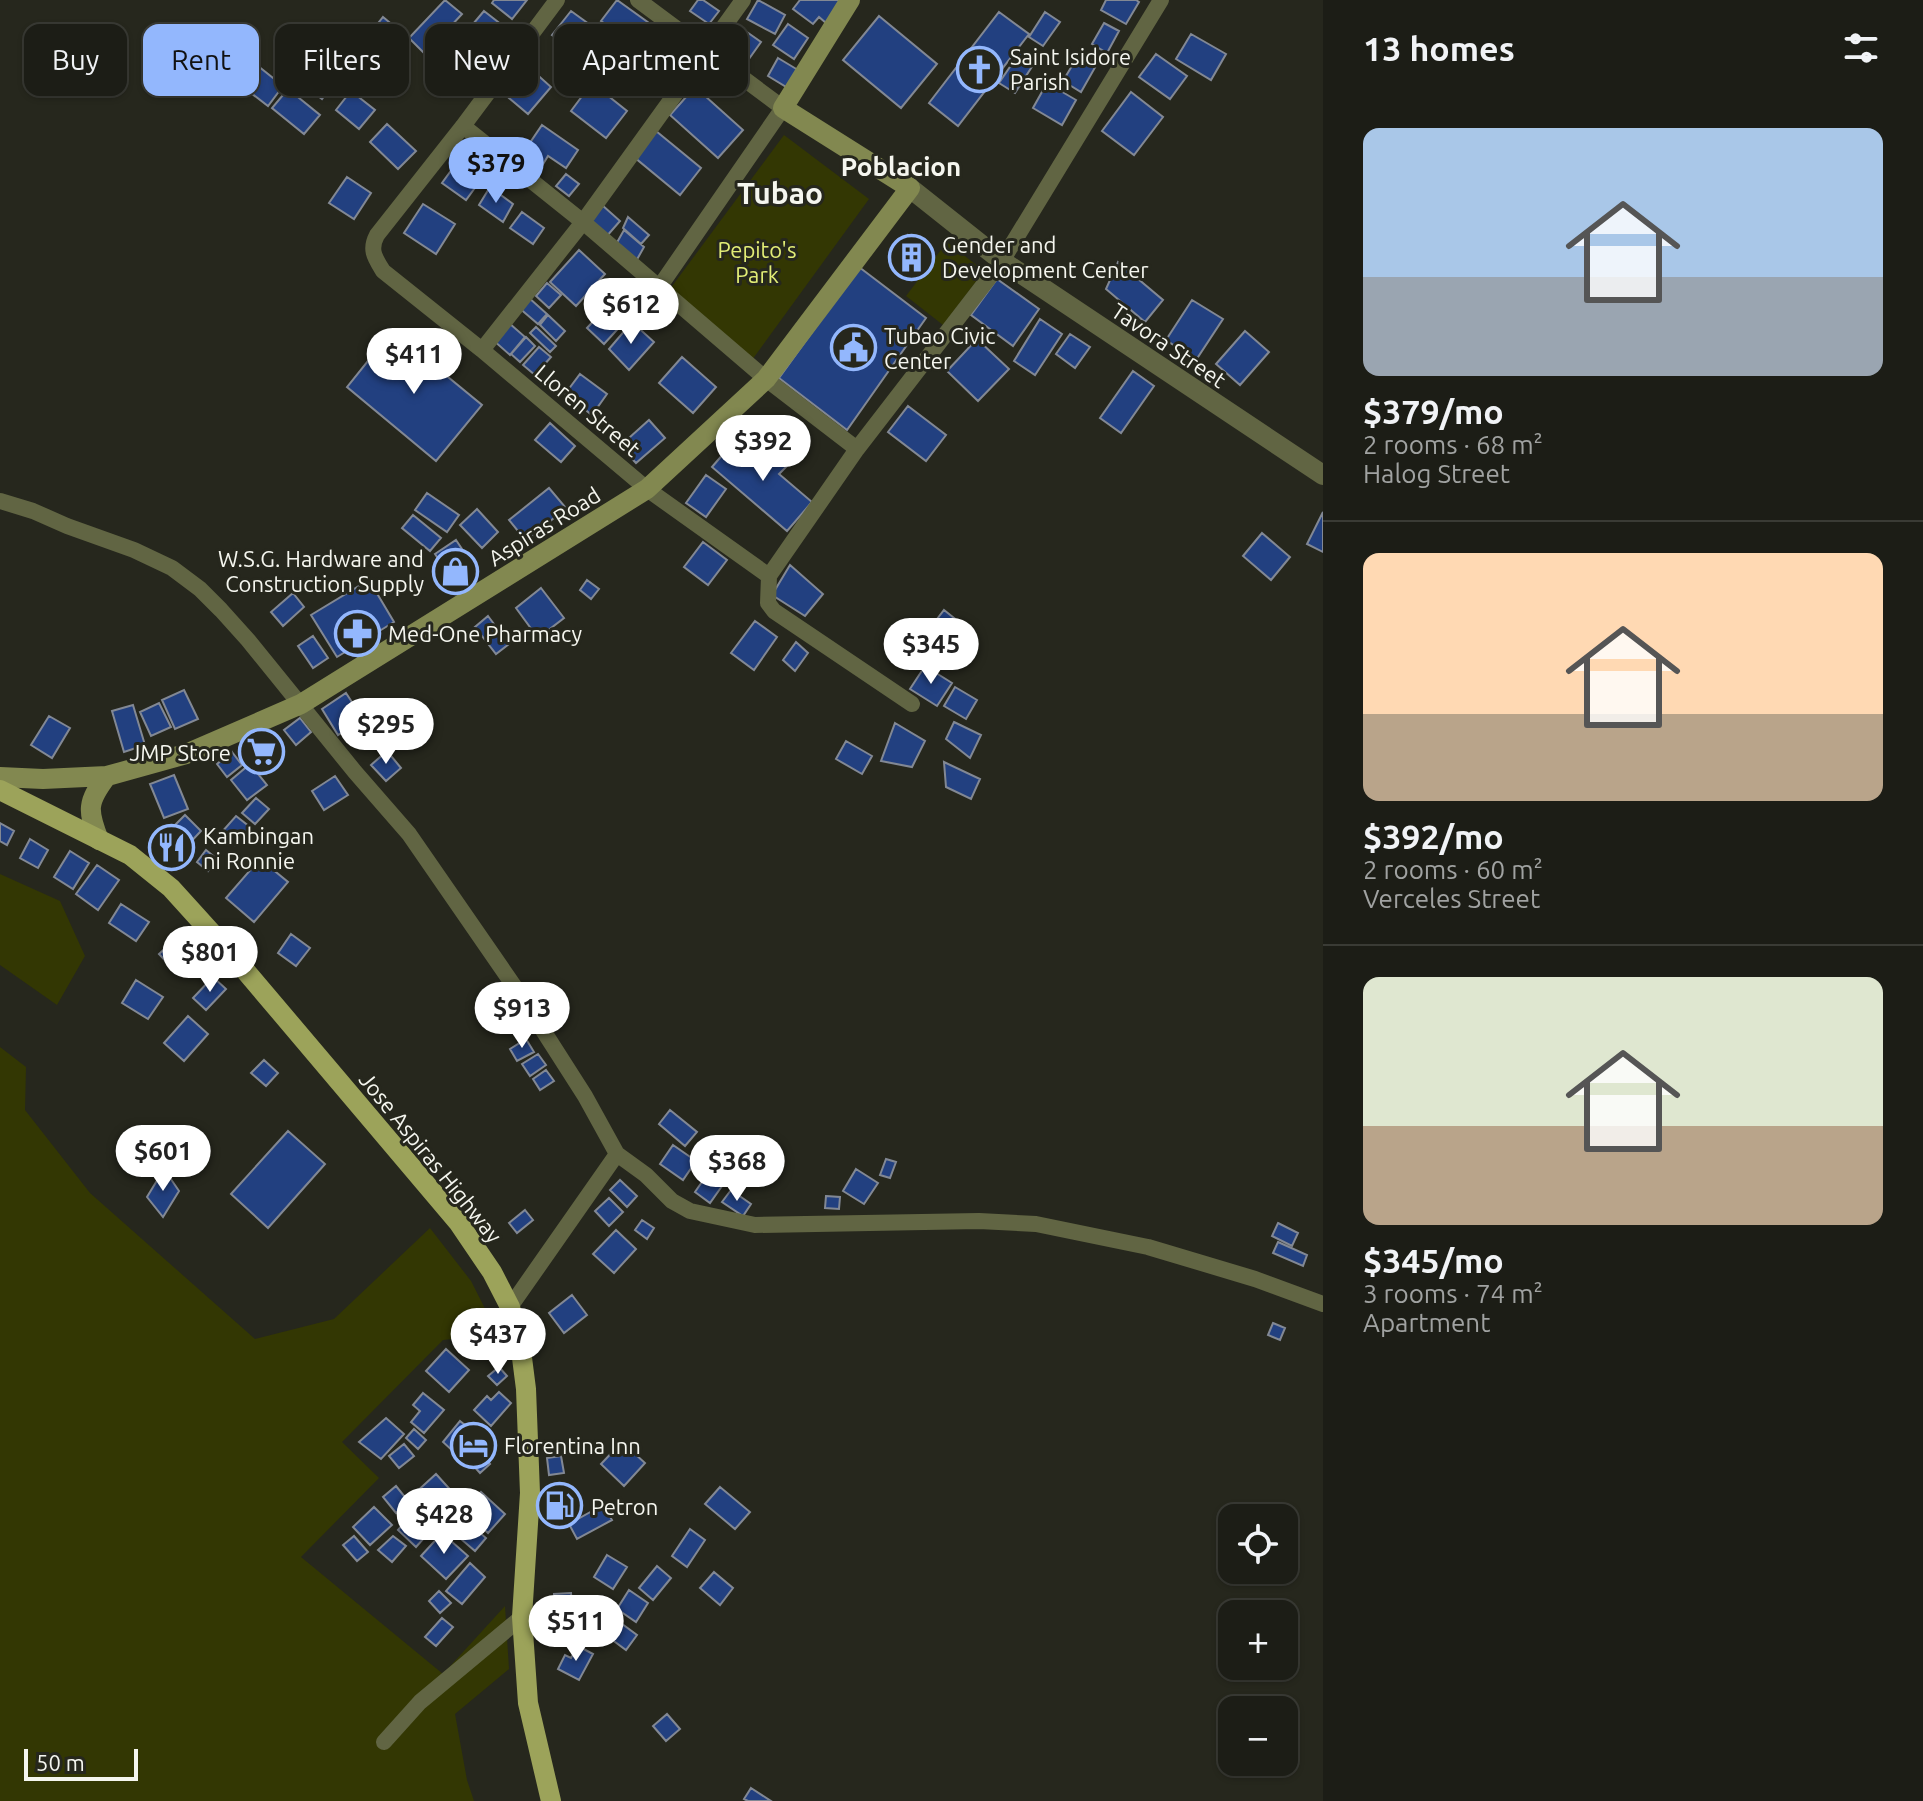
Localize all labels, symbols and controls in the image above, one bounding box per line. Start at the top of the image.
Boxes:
chip: Buy [24,24,127,96]
chip: Rent [143,24,259,96]
chip: Filters [275,24,409,96]
chip: New [425,24,538,96]
chip: Apartment [554,24,748,96]
icon: filters [1839,26,1883,70]
text: 13 homes [1363,29,1515,67]
place label: Saint Isidore Parish [1010,44,1131,94]
church icon: Saint Isidore Parish [955,45,1003,93]
pin: $379 [449,137,543,205]
text: $379 [467,148,525,177]
district label: Poblacion [841,152,961,181]
district label: Tubao [737,176,823,210]
icon: home [1551,180,1695,324]
place label: Gender and Development Center [942,232,1149,282]
building icon: Gender and Development Center [887,233,935,281]
park label: Pepito's Park [718,237,796,287]
pin: $612 [584,278,678,346]
text: $612 [602,289,660,318]
street label: Tavora Street [1107,298,1231,393]
place label: Tubao Civic Center [884,323,995,373]
public building icon: Tubao Civic Center [829,324,877,372]
pin: $411 [367,328,461,396]
text: $411 [385,339,443,368]
street label: Lloren Street [530,359,646,461]
text: $379/mo [1363,392,1504,430]
pin: $392 [716,415,810,483]
text: $392 [734,426,792,455]
text: 2 rooms · 68 m² [1363,430,1543,459]
text: Halog Street [1363,459,1510,488]
street label: Aspiras Road [483,482,605,570]
place label: W.S.G. Hardware and Construction Supply [218,546,424,596]
shop icon: W.S.G. Hardware and Construction Supply [431,547,479,595]
icon: home [1551,605,1695,749]
pharmacy icon: Med-One Pharmacy [333,609,381,657]
pin: $345 [884,618,978,686]
place label: Med-One Pharmacy [388,621,582,646]
text: $345 [902,629,960,658]
pin: $295 [339,698,433,766]
text: $295 [357,709,415,738]
supermarket icon: JMP Store [238,728,286,776]
place label: JMP Store [129,740,231,765]
text: $392/mo [1363,817,1504,855]
place label: Kambingan ni Ronnie [203,823,314,873]
restaurant icon: Kambingan ni Ronnie [148,824,196,872]
text: 2 rooms · 60 m² [1363,855,1543,884]
text: Verceles Street [1363,884,1540,913]
pin: $801 [163,926,257,994]
text: $801 [181,937,239,966]
pin: $913 [475,982,569,1050]
text: $913 [493,993,551,1022]
icon: home [1551,1029,1695,1173]
street label: Jose Aspiras Highway [355,1067,508,1247]
pin: $601 [116,1125,210,1193]
pin: $368 [690,1135,784,1203]
text: $601 [134,1136,192,1165]
text: $368 [708,1146,766,1175]
text: $345/mo [1363,1241,1504,1279]
text: 3 rooms · 74 m² [1363,1279,1543,1308]
pin: $437 [451,1308,545,1376]
text: Apartment [1363,1308,1490,1337]
text: $437 [469,1319,527,1348]
hotel icon: Florentina Inn [449,1421,497,1469]
place label: Florentina Inn [504,1433,641,1458]
fuel station icon: Petron [536,1482,584,1530]
pin: $428 [397,1488,491,1556]
place label: Petron [591,1494,658,1519]
text: $428 [415,1499,473,1528]
map controls [1218,1504,1298,1776]
button: locate [1218,1504,1298,1584]
pin: $511 [529,1595,623,1663]
button: + [1218,1600,1298,1680]
text: $511 [547,1606,605,1635]
button: − [1218,1696,1298,1776]
scale bar [24,1745,138,1781]
text: 50 m [36,1750,85,1775]

